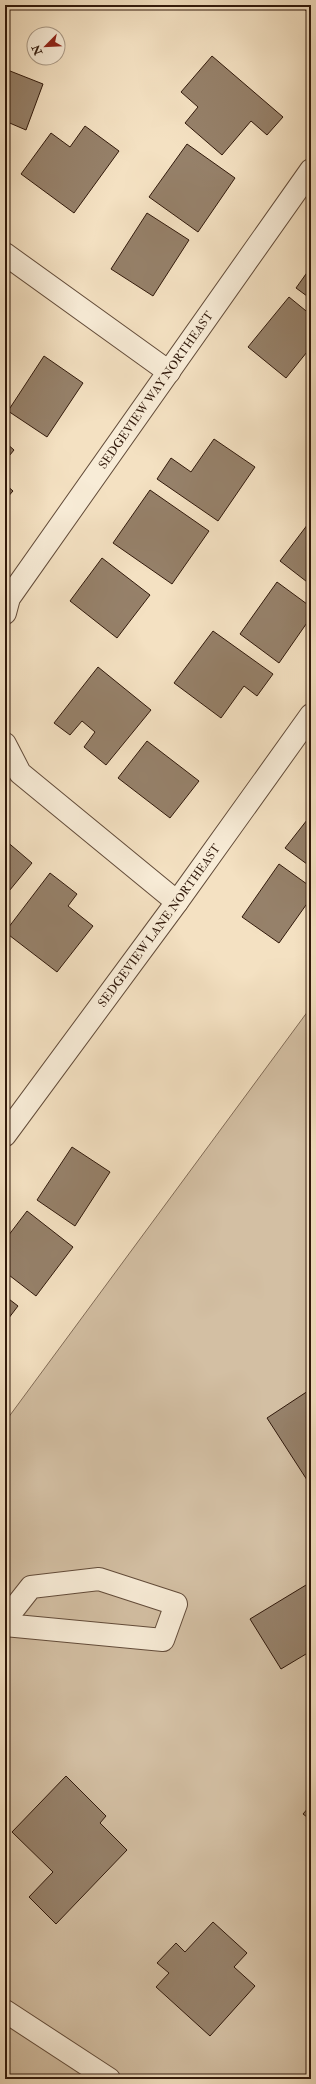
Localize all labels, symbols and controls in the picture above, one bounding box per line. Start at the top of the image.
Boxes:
north arrow [26,26,66,66]
text: N [29,42,46,58]
street label: SEDGEVIEW WAY NORTHEAST [95,309,217,472]
street label: SEDGEVIEW LANE NORTHEAST [95,841,224,1010]

